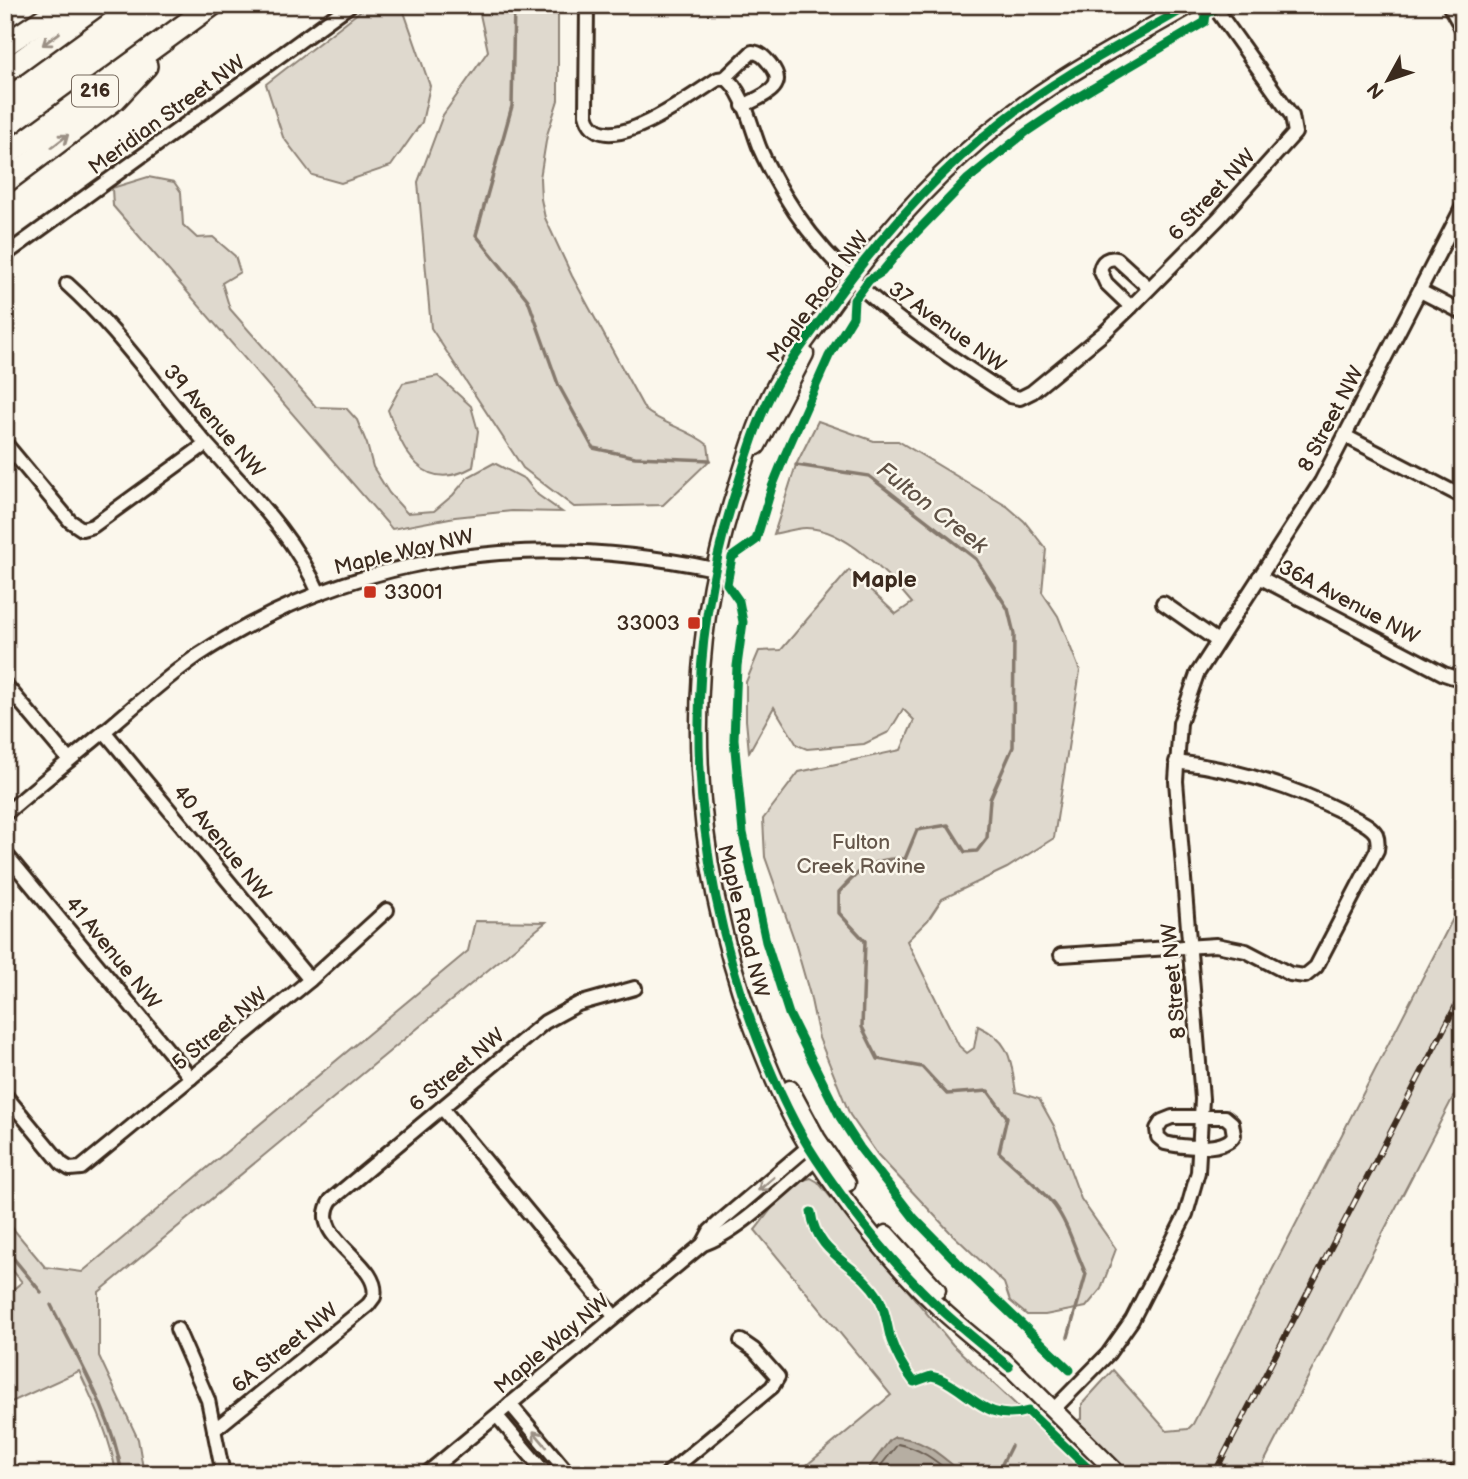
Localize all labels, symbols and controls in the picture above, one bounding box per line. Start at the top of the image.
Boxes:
one-way arrow [42,31,61,46]
north arrow [1352,46,1422,116]
street label: Meridian Street NW [84,50,250,180]
road number: 216 [72,76,118,106]
text: N [1363,77,1390,103]
one-way arrow [50,133,68,148]
street label: 6 Street NW [1163,144,1261,246]
street label: Maple Road NW [762,226,874,368]
street label: 37 Avenue NW [883,276,1011,378]
street label: 39 Avenue NW [158,359,270,483]
street label: 8 Street NW [1293,362,1369,476]
water label: Fulton Creek [871,456,994,560]
street label: Maple Way NW [332,524,476,580]
street label: 36A Avenue NW [1274,554,1424,650]
district label: Maple [851,566,917,594]
place label: 33001 [384,580,443,605]
marker: 33001 [362,584,378,600]
place label: 33003 [617,611,680,636]
marker: 33003 [686,615,702,631]
street label: 40 Avenue NW [168,780,276,906]
park label: Fulton Creek Ravine [796,830,926,879]
street label: Maple Road NW [712,842,774,1000]
street label: 41 Avenue NW [60,892,166,1014]
street label: 8 Street NW [1156,922,1192,1040]
street label: 5 Street NW [168,982,272,1076]
street label: 6 Street NW [404,1023,510,1117]
one-way arrow [757,1176,775,1192]
street label: Maple Way NW [489,1289,615,1399]
street label: 6A Street NW [227,1298,343,1398]
one-way arrow [532,1430,548,1448]

